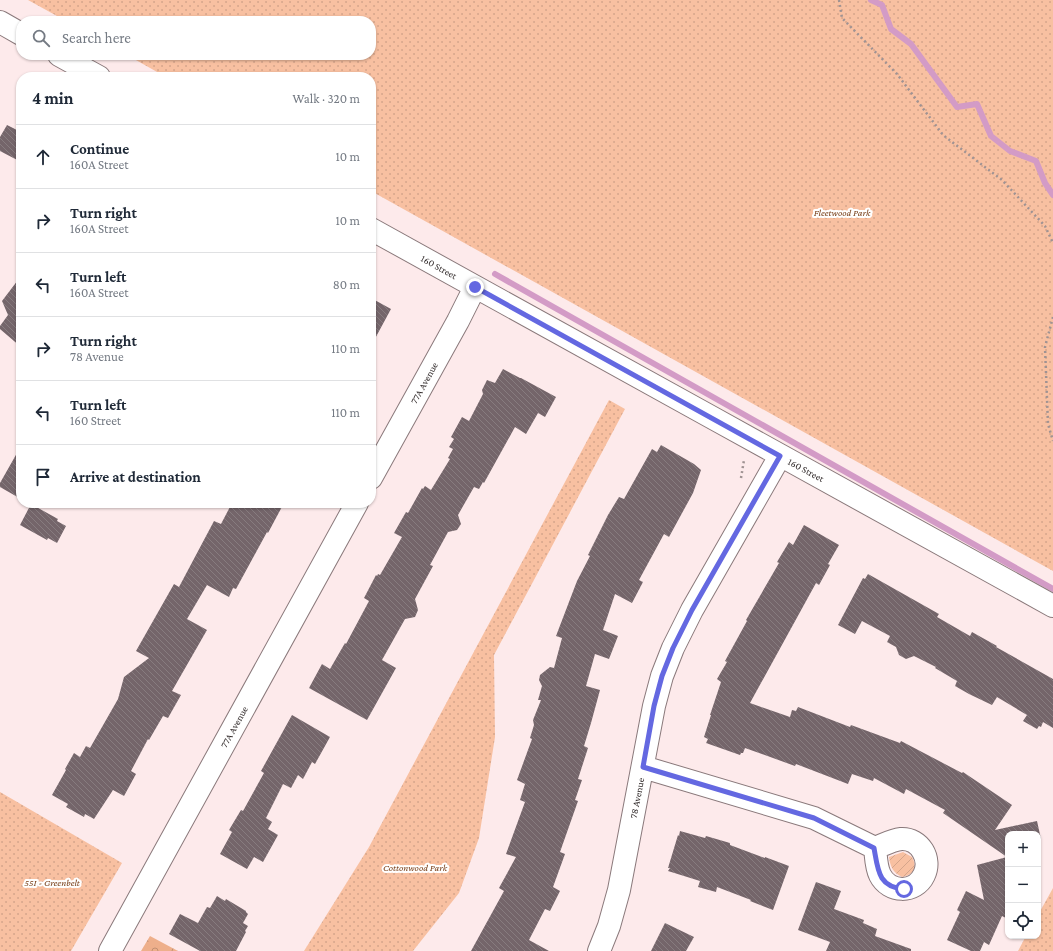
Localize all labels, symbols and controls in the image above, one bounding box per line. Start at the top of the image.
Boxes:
search box [16,16,376,60]
icon: search [30,27,52,49]
text: Search here [62,30,131,46]
text: 4 min [32,89,74,108]
text: Walk · 320 m [292,91,360,106]
text: Continue [70,141,129,157]
icon: ahead [32,146,54,168]
text: 10 m [335,149,360,164]
text: 160A Street [70,157,129,172]
text: Turn right [70,205,137,221]
park label: Fleetwood Park [814,207,871,218]
icon: right [32,210,54,232]
text: 10 m [335,213,360,228]
text: 160A Street [70,221,129,236]
street label: 160 Street [419,253,459,282]
text: Turn left [70,269,126,285]
icon: left [32,274,54,296]
text: 80 m [333,277,360,292]
route end [466,278,484,296]
text: 160A Street [70,285,129,300]
text: Turn right [70,333,137,349]
icon: right [32,338,54,360]
text: 110 m [331,341,360,356]
text: 78 Avenue [70,349,124,364]
street label: 77A Avenue [408,360,440,406]
text: Turn left [70,397,126,413]
icon: left [32,402,54,424]
text: 110 m [331,405,360,420]
text: 160 Street [70,413,121,428]
street label: 160 Street [786,456,827,484]
icon: arrive [32,466,54,488]
text: Arrive at destination [70,469,201,485]
street label: 77A Avenue [218,704,250,750]
street label: 78 Avenue [628,776,646,819]
map controls [1005,831,1041,939]
button: + [1005,831,1041,867]
park label: Cottonwood Park [383,862,448,873]
button: − [1005,867,1041,903]
park label: 55I - Greenbelt [24,877,81,888]
route start [895,880,913,898]
button: locate [1005,903,1041,939]

